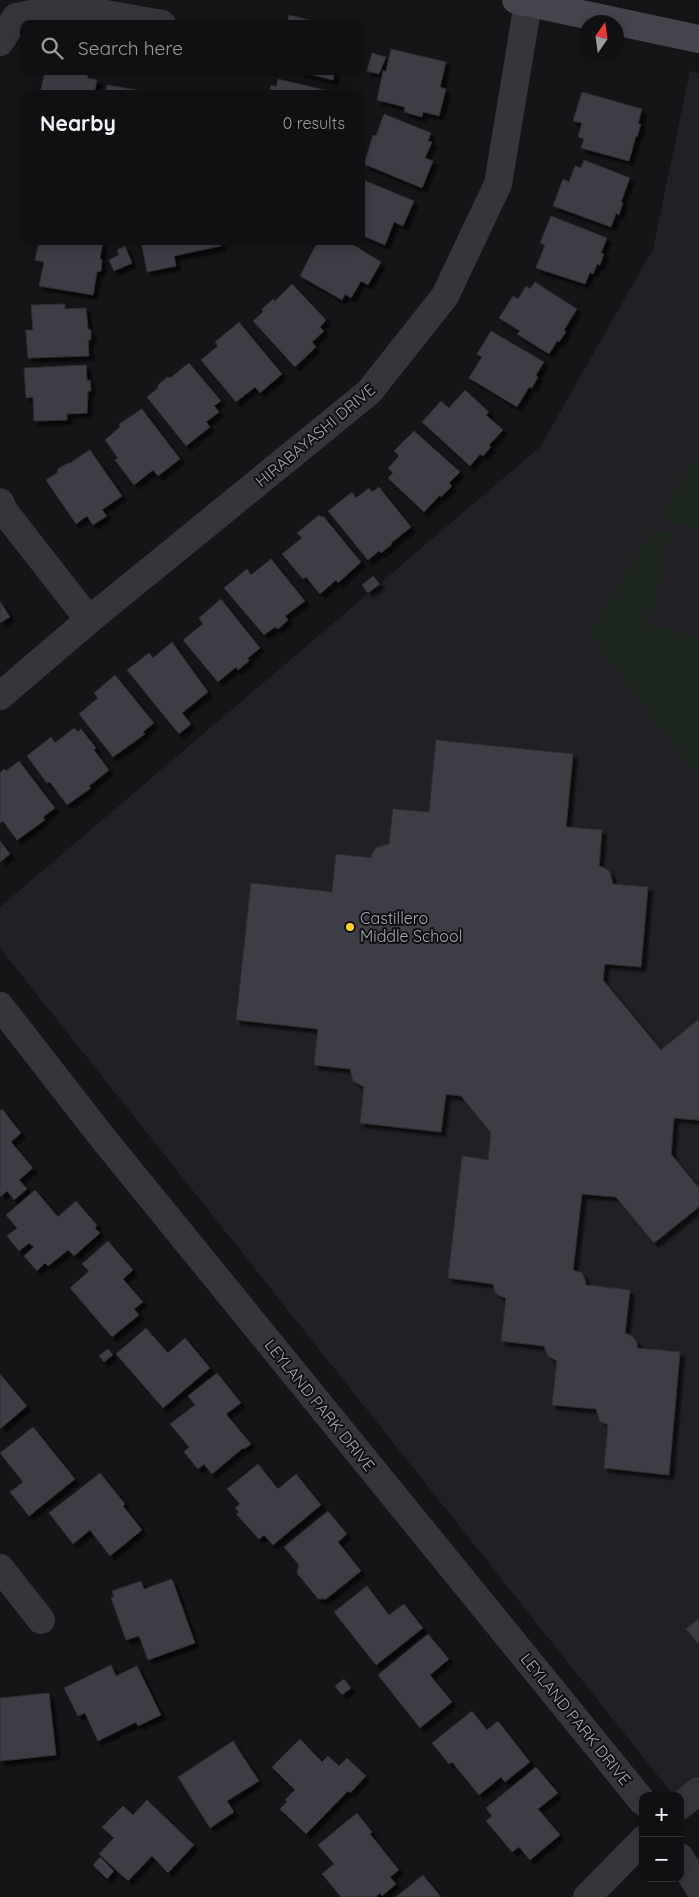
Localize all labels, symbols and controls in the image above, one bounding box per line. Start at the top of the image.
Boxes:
north arrow [579,15,624,60]
search box [20,20,365,75]
icon: search [38,34,66,62]
text: Search here [78,36,183,60]
text: Nearby [40,110,116,136]
text: 0 results [283,113,345,133]
street label: HIRABAYASHI DRIVE [251,379,379,491]
place label: Castillero Middle School [360,908,462,946]
marker: Castillero Middle School [344,921,356,933]
street label: LEYLAND PARK DRIVE [261,1335,379,1475]
street label: LEYLAND PARK DRIVE [517,1649,635,1789]
map controls [639,1792,684,1882]
button: + [639,1792,684,1837]
button: − [639,1837,684,1882]

